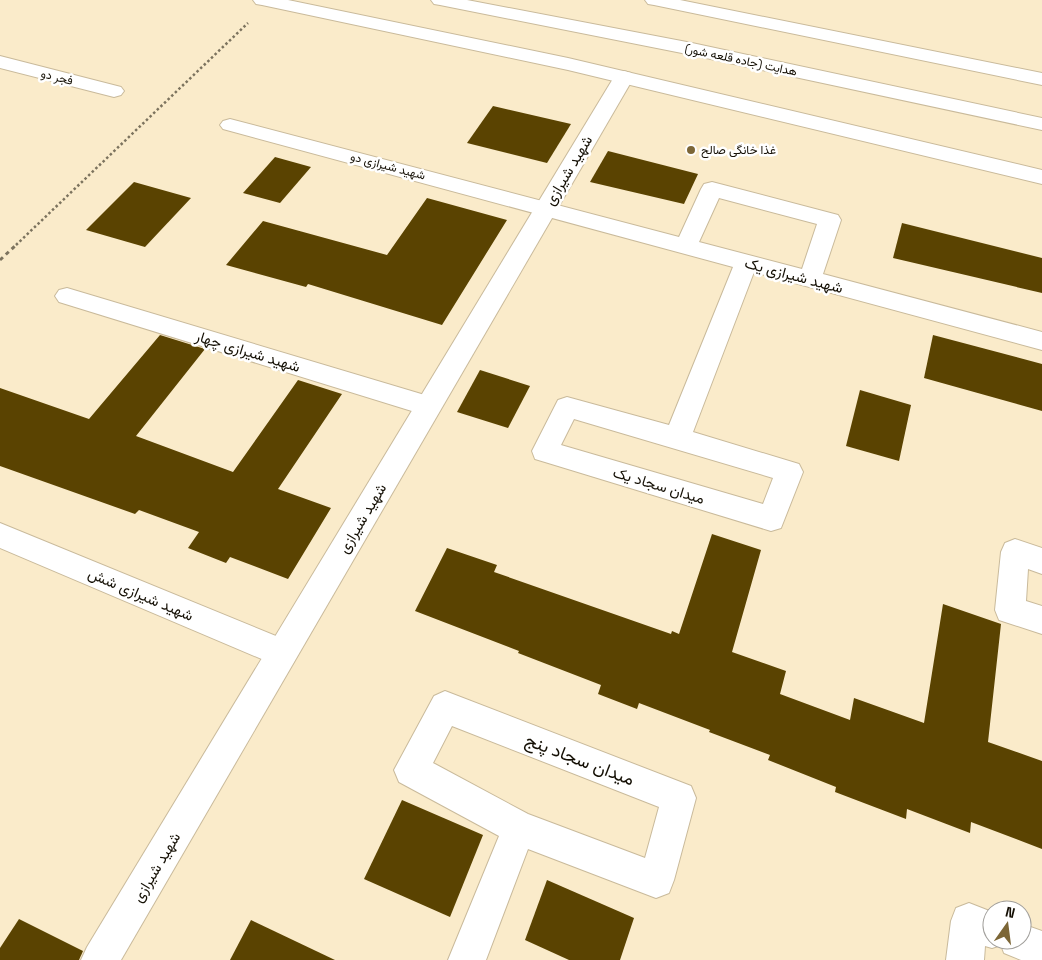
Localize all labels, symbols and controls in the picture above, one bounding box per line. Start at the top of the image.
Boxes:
street label: هدایت (جاده قلعه شور) [683,40,799,80]
street label: فجر دو [39,65,75,89]
street label: شهید شیرازی [540,131,597,209]
place label: غذا خانگی صالح [701,142,776,159]
marker: غذا خانگی صالح [685,144,697,156]
street label: شهید شیرازی دو [349,148,427,184]
street label: شهید شیرازی یک [743,253,845,298]
street label: شهید شیرازی چهار [192,326,303,377]
street label: میدان سجاد یک [611,462,707,508]
street label: شهید شیرازی [334,479,391,557]
street label: شهید شیرازی شش [85,563,197,626]
street label: میدان سجاد پنج [522,728,638,791]
street label: شهید شیرازی [128,828,185,906]
north arrow [982,900,1032,950]
text: N [1003,903,1017,922]

